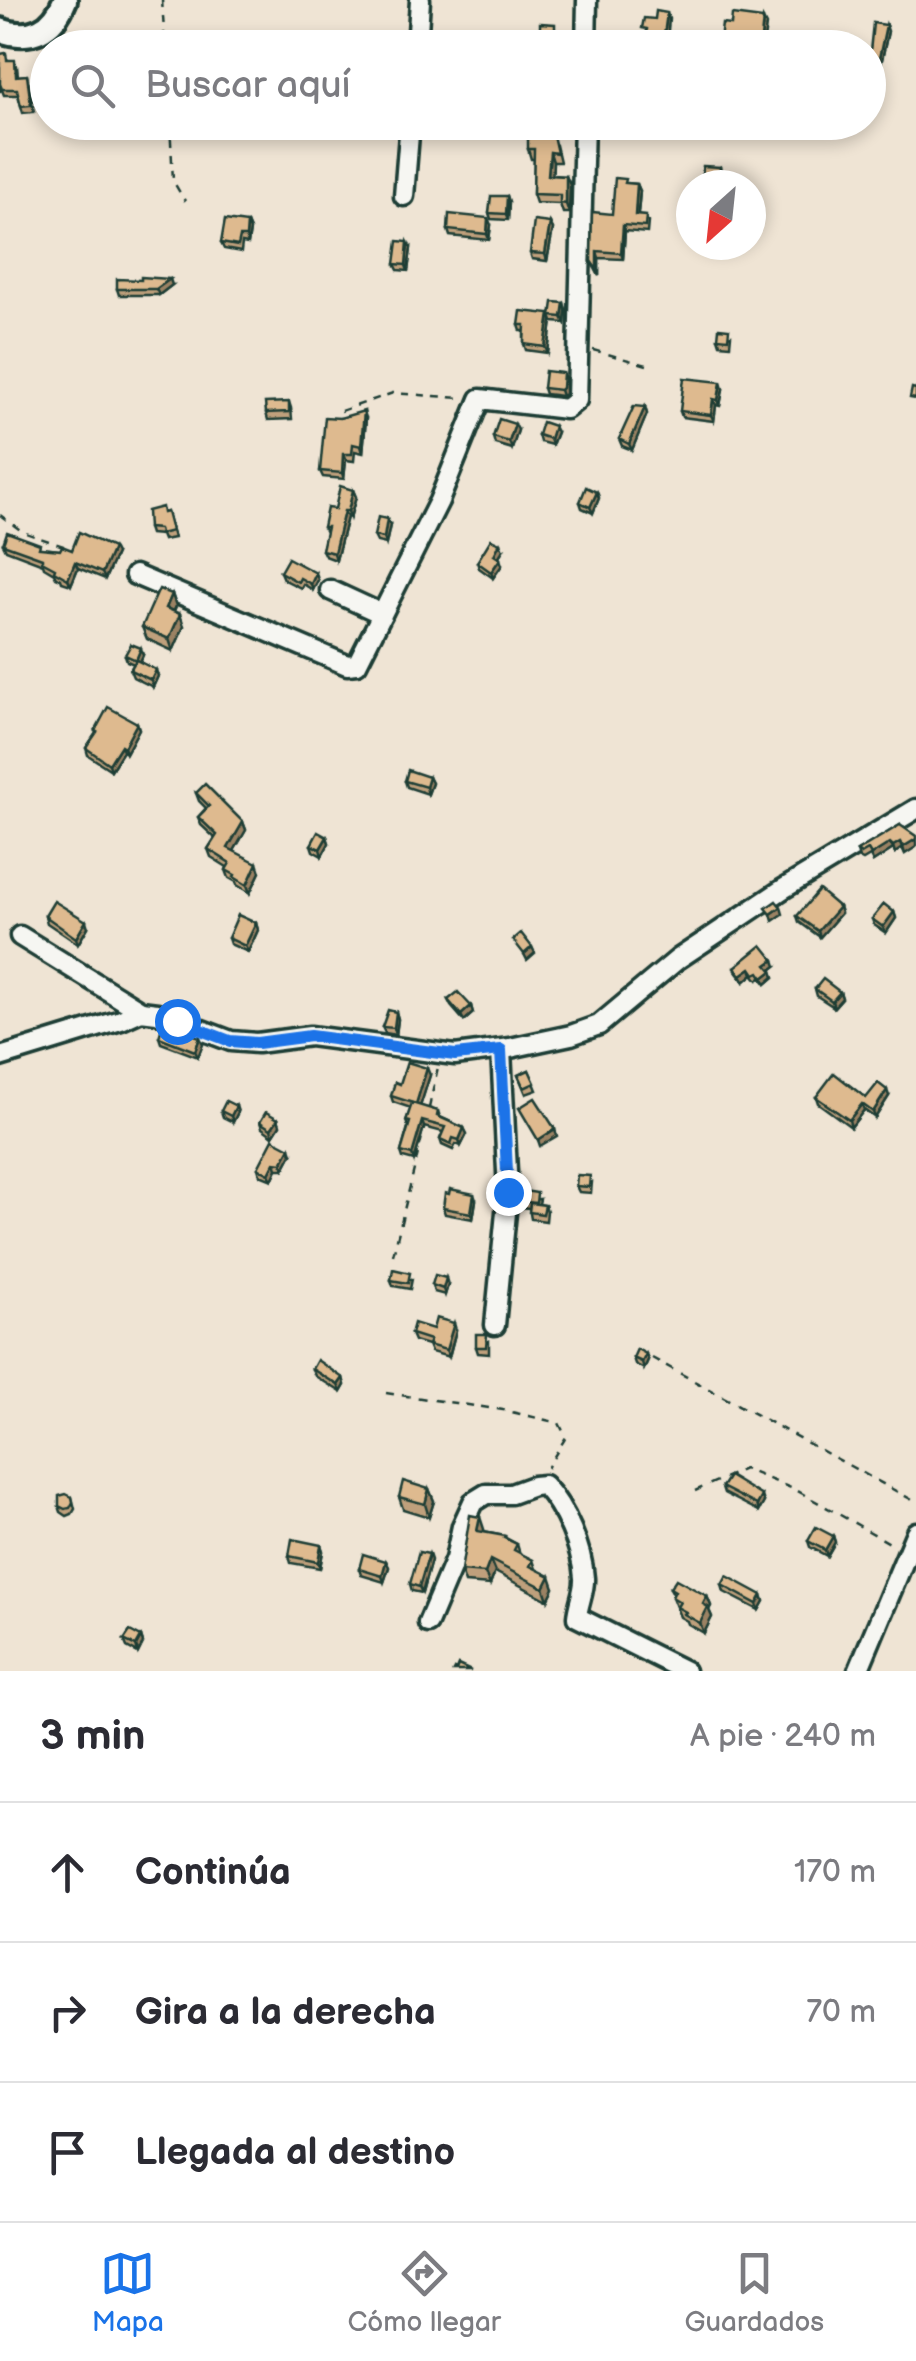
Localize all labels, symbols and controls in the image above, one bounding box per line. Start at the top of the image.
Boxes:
search box [30,30,886,140]
icon: search [65,58,120,113]
text: Buscar aquí [145,63,351,108]
north arrow [676,170,766,260]
route start [155,999,201,1045]
route end [486,1170,532,1216]
text: 3 min [40,1711,145,1762]
text: A pie · 240 m [690,1717,876,1756]
icon: ahead [40,1845,95,1900]
text: Continúa [135,1850,291,1895]
text: 170 m [794,1853,876,1892]
icon: right [40,1985,95,2040]
text: Gira a la derecha [135,1990,436,2035]
text: 70 m [806,1993,876,2032]
icon: arrive [40,2125,95,2180]
text: Llegada al destino [135,2130,455,2175]
tab: Mapa [92,2246,164,2339]
tab: Cómo llegar [347,2246,501,2339]
tab: Guardados [685,2246,824,2339]

